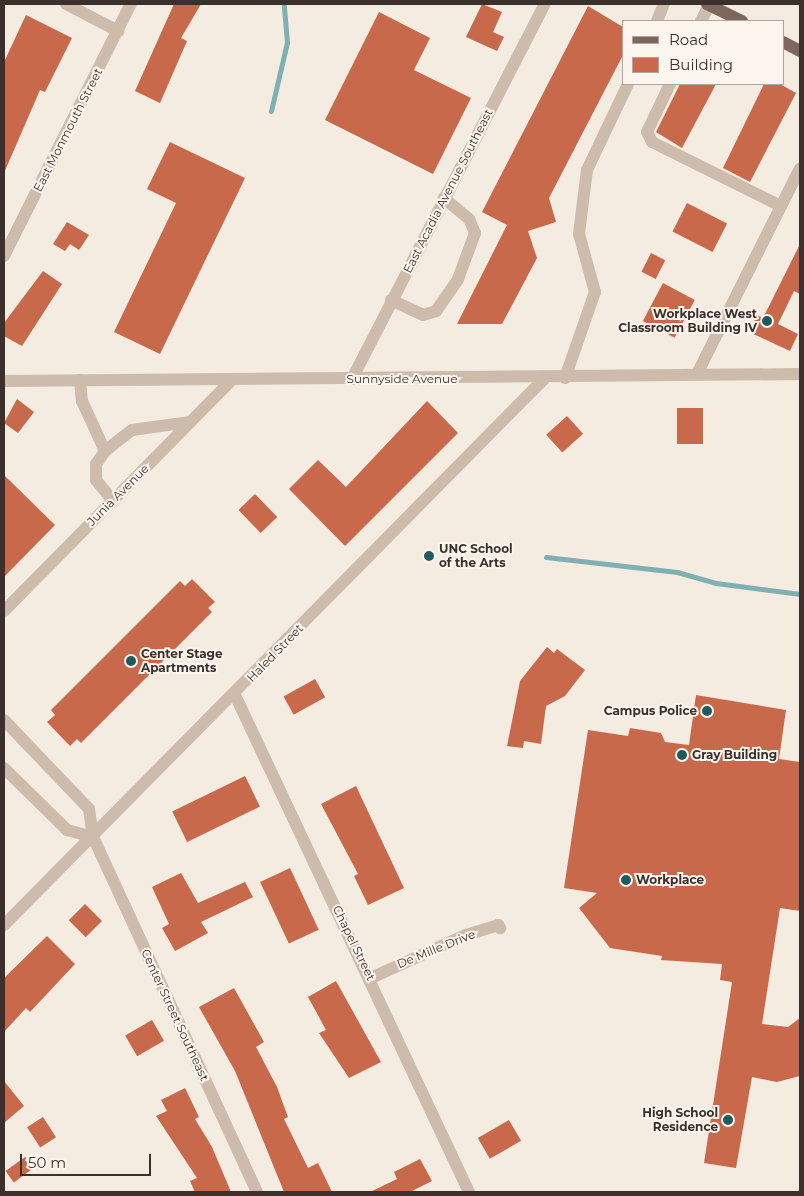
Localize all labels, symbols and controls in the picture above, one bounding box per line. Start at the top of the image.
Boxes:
legend [622,20,784,85]
text: Road [669,30,708,49]
text: Building [669,55,733,74]
street label: East Monmouth Street [31,66,105,194]
street label: East Acadia Avenue Southeast [400,107,496,275]
place label: Workplace West Classroom Building IV [618,307,757,335]
marker: Workplace West Classroom Building IV [761,315,773,327]
street label: Sunnyside Avenue [347,372,457,386]
street label: Junia Avenue [84,461,152,529]
place label: UNC School of the Arts [439,542,513,570]
marker: UNC School of the Arts [423,550,435,562]
street label: Haled Street [244,621,306,685]
place label: Center Stage Apartments [141,647,223,675]
marker: Center Stage Apartments [125,655,137,667]
place label: Campus Police [604,704,697,718]
marker: Campus Police [701,705,713,717]
place label: Gray Building [692,748,777,762]
marker: Gray Building [676,749,688,761]
place label: Workplace [636,873,704,887]
marker: Workplace [620,874,632,886]
street label: Chapel Street [330,903,378,983]
street label: De Mille Drive [395,927,477,971]
street label: Center Street Southeast [138,947,212,1083]
place label: High School Residence [642,1106,718,1134]
marker: High School Residence [722,1114,734,1126]
scale bar [22,1144,154,1176]
text: 50 m [28,1153,66,1172]

